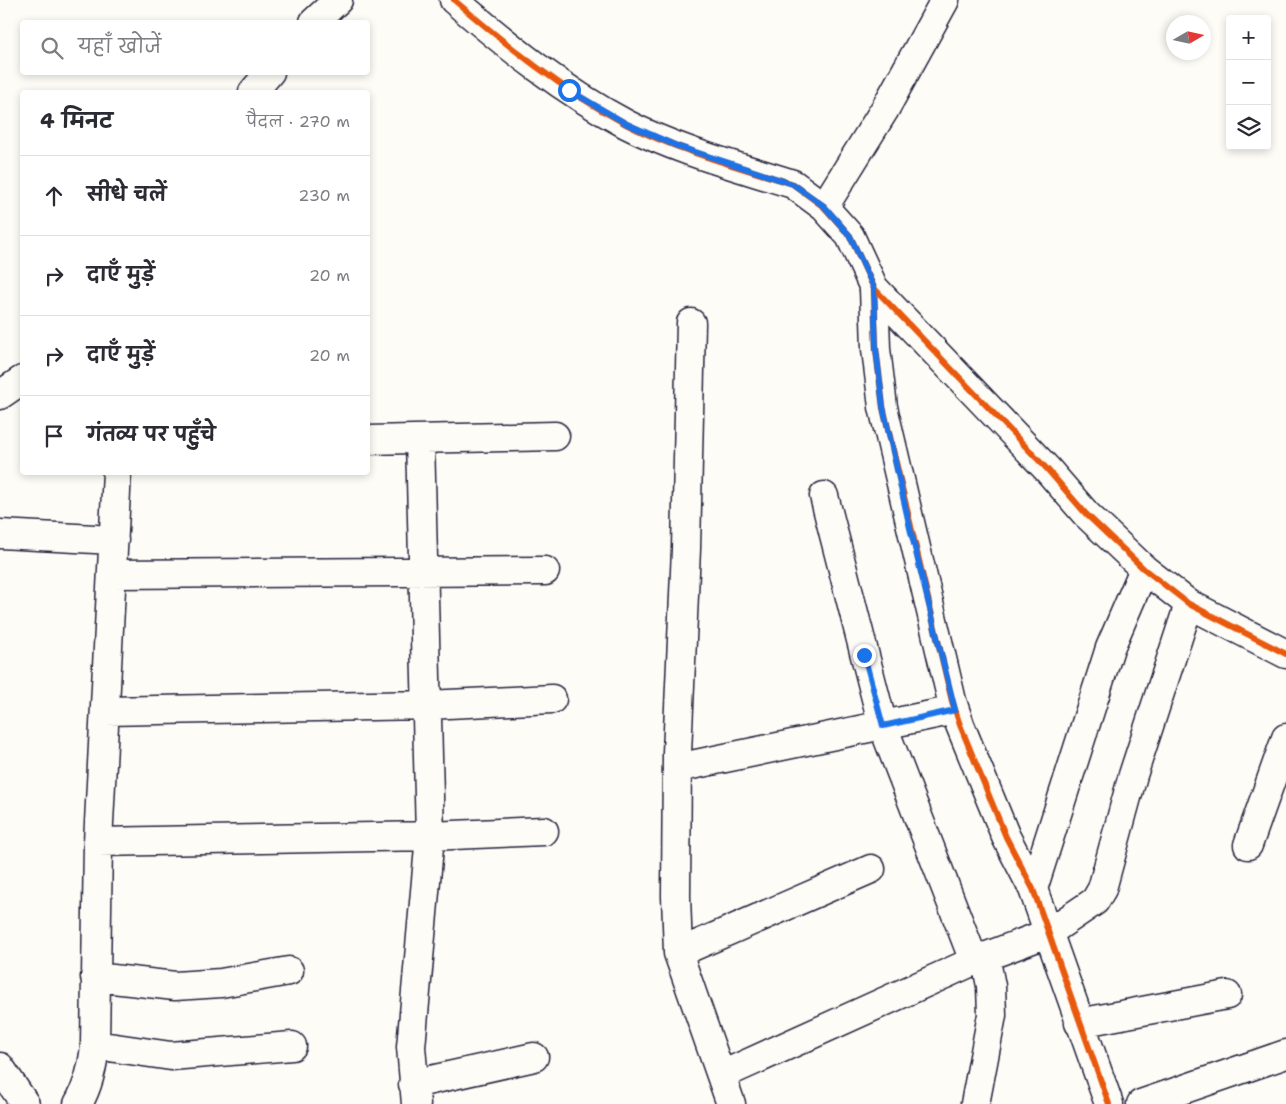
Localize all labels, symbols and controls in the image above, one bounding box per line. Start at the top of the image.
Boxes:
north arrow [1166,15,1211,60]
map controls [1226,15,1271,150]
button: + [1226,15,1271,60]
search box [20,20,370,75]
icon: search [38,34,66,62]
text: यहाँ खोजें [78,34,161,59]
button: − [1226,60,1271,105]
route start [558,79,581,102]
button: layers [1226,105,1271,150]
text: 4 मिनट [40,107,113,135]
text: पैदल · 270 m [246,111,350,132]
icon: ahead [40,182,68,210]
text: सीधे चलें [87,182,166,207]
text: 230 m [298,185,350,206]
icon: right [40,262,68,290]
text: दाएँ मुड़ें [87,262,155,287]
text: 20 m [309,265,350,286]
icon: right [40,342,68,370]
text: दाएँ मुड़ें [87,342,155,367]
text: 20 m [309,345,350,366]
icon: arrive [40,422,68,450]
text: गंतव्य पर पहुँचे [87,422,216,447]
route end [853,644,876,667]

